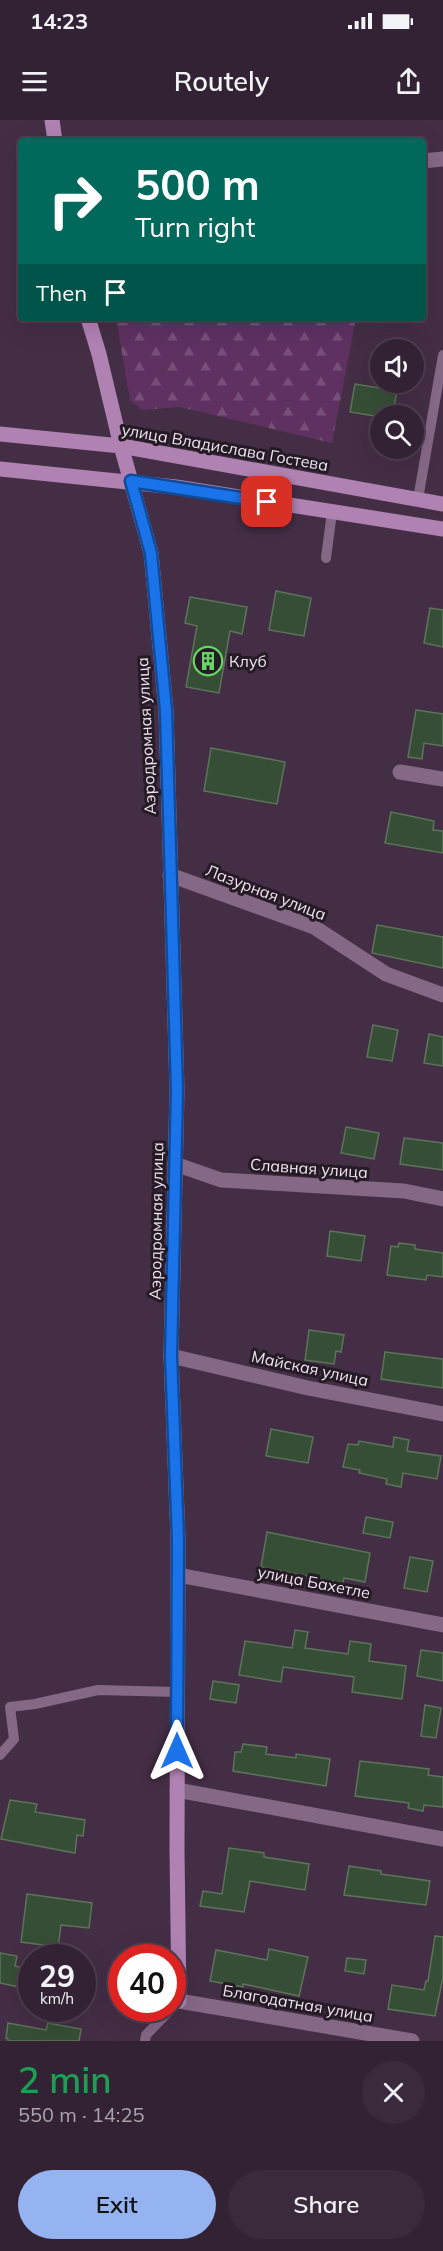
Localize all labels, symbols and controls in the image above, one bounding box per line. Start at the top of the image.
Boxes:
text: 14:23 [30,7,88,35]
text: Routely [174,64,269,98]
icon: menu [18,65,51,98]
icon: share [392,65,425,98]
text: 500 m [135,158,260,211]
icon: right [36,162,114,240]
text: Turn right [135,210,255,244]
icon: arrive [99,276,132,309]
text: Then [36,279,87,307]
map controls [370,339,424,459]
button: sound [370,339,424,393]
button: search [370,405,424,459]
street label: улица Владислава Гостева [120,419,330,475]
pin [241,476,292,527]
icon: arrive [250,485,283,518]
building icon: Клуб [192,645,224,677]
place label: Клуб [229,651,267,671]
street label: Аэродромная улица [132,657,160,815]
street label: Лазурная улица [203,860,329,924]
street label: Аэродромная улица [145,1142,167,1300]
street label: Славная улица [249,1154,369,1182]
street label: Майская улица [250,1346,370,1390]
street label: улица Бахетле [256,1561,372,1603]
position arrow [145,1719,209,1783]
speed limit sign: 40 [108,1944,186,2022]
text: 29 [39,1957,75,1995]
street label: Благодатная улица [221,1980,375,2026]
text: km/h [40,1989,74,2008]
text: 2 min [18,2057,112,2102]
button: close [362,2061,425,2124]
text: 550 m · 14:25 [18,2102,144,2127]
button: Exit [18,2170,216,2239]
button: Share [228,2170,425,2239]

